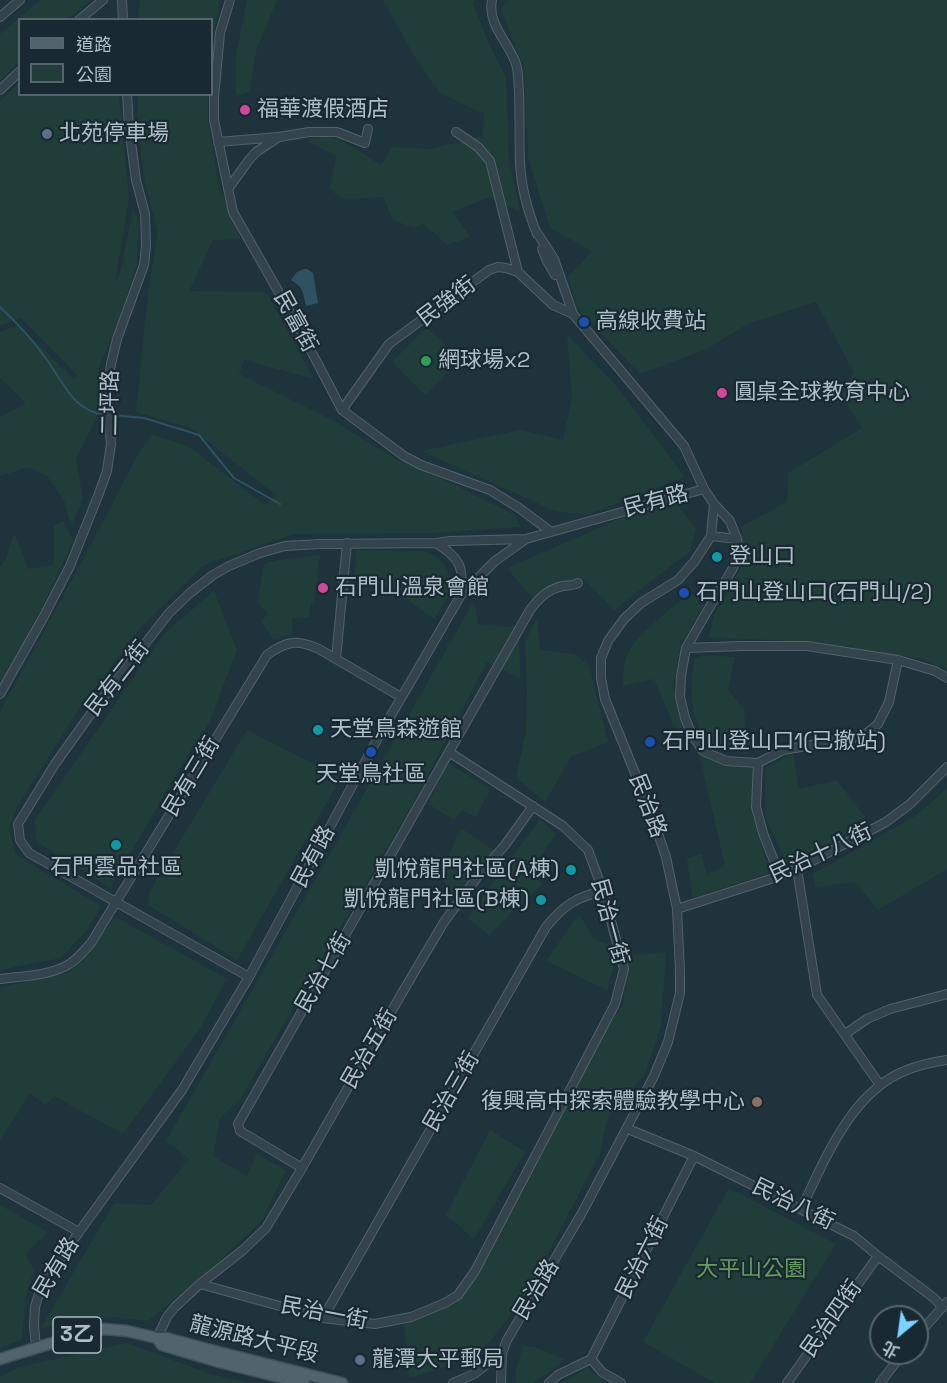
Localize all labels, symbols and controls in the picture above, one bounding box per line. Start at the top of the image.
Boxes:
legend [18,18,213,96]
text: 道路 [76,33,112,56]
text: 公園 [76,63,112,86]
place label: 福華渡假酒店 [257,97,389,123]
marker: 福華渡假酒店 [238,103,252,117]
place label: 北苑停車場 [59,121,169,147]
marker: 北苑停車場 [40,127,54,141]
street label: 民強街 [413,272,481,332]
street label: 民富街 [267,287,323,357]
place label: 高線收費站 [596,309,706,335]
marker: 高線收費站 [577,315,591,329]
place label: 網球場x2 [438,348,530,374]
marker: 網球場x2 [419,354,433,368]
street label: 二坪路 [97,370,125,436]
place label: 圓桌全球教育中心 [734,380,910,406]
marker: 圓桌全球教育中心 [715,386,729,400]
street label: 民有路 [621,481,691,523]
place label: 登山口 [729,544,795,570]
marker: 登山口 [710,550,724,564]
place label: 石門山溫泉會館 [335,575,489,601]
place label: 石門山登山口(石門山/2) [696,580,932,606]
marker: 石門山溫泉會館 [316,581,330,595]
marker: 石門山登山口(石門山/2) [677,586,691,600]
street label: 民有二街 [81,636,155,722]
place label: 天堂鳥森遊館 [330,717,462,743]
marker: 天堂鳥森遊館 [311,723,325,737]
place label: 石門山登山口1(已撤站) [662,729,886,755]
street label: 民有三街 [158,732,226,822]
marker: 石門山登山口1(已撤站) [643,735,657,749]
marker: 天堂鳥社區 [364,745,378,759]
place label: 天堂鳥社區 [316,762,426,788]
street label: 民治路 [623,770,671,842]
street label: 民治十八街 [766,819,876,889]
street label: 民有路 [287,822,341,892]
marker: 石門雲品社區 [109,838,123,852]
place label: 石門雲品社區 [50,855,182,881]
place label: 凱悅龍門社區(A棟) [375,857,559,883]
marker: 凱悅龍門社區(A棟) [564,863,578,877]
street label: 民治一街 [585,876,633,968]
place label: 凱悅龍門社區(B棟) [344,887,529,913]
marker: 凱悅龍門社區(B棟) [534,893,548,907]
street label: 民治七街 [291,928,357,1018]
street label: 民治五街 [337,1004,403,1094]
street label: 民治三街 [419,1047,485,1137]
place label: 復興高中探索體驗教學中心 [481,1089,745,1115]
marker: 復興高中探索體驗教學中心 [750,1095,764,1109]
street label: 民治八街 [748,1174,838,1236]
street label: 民治六街 [611,1213,675,1303]
street label: 民有路 [29,1233,85,1303]
street label: 民治路 [509,1255,565,1325]
park label: 大平山公園 [696,1257,806,1283]
street label: 民治四街 [796,1275,868,1363]
street label: 民治一街 [278,1293,370,1335]
north arrow [869,1305,929,1365]
street label: 龍源路大平段 [187,1311,321,1369]
road number: 3乙 [53,1317,101,1353]
text: 北 [879,1336,903,1363]
place label: 龍潭大平郵局 [372,1347,504,1373]
marker: 龍潭大平郵局 [353,1353,367,1367]

